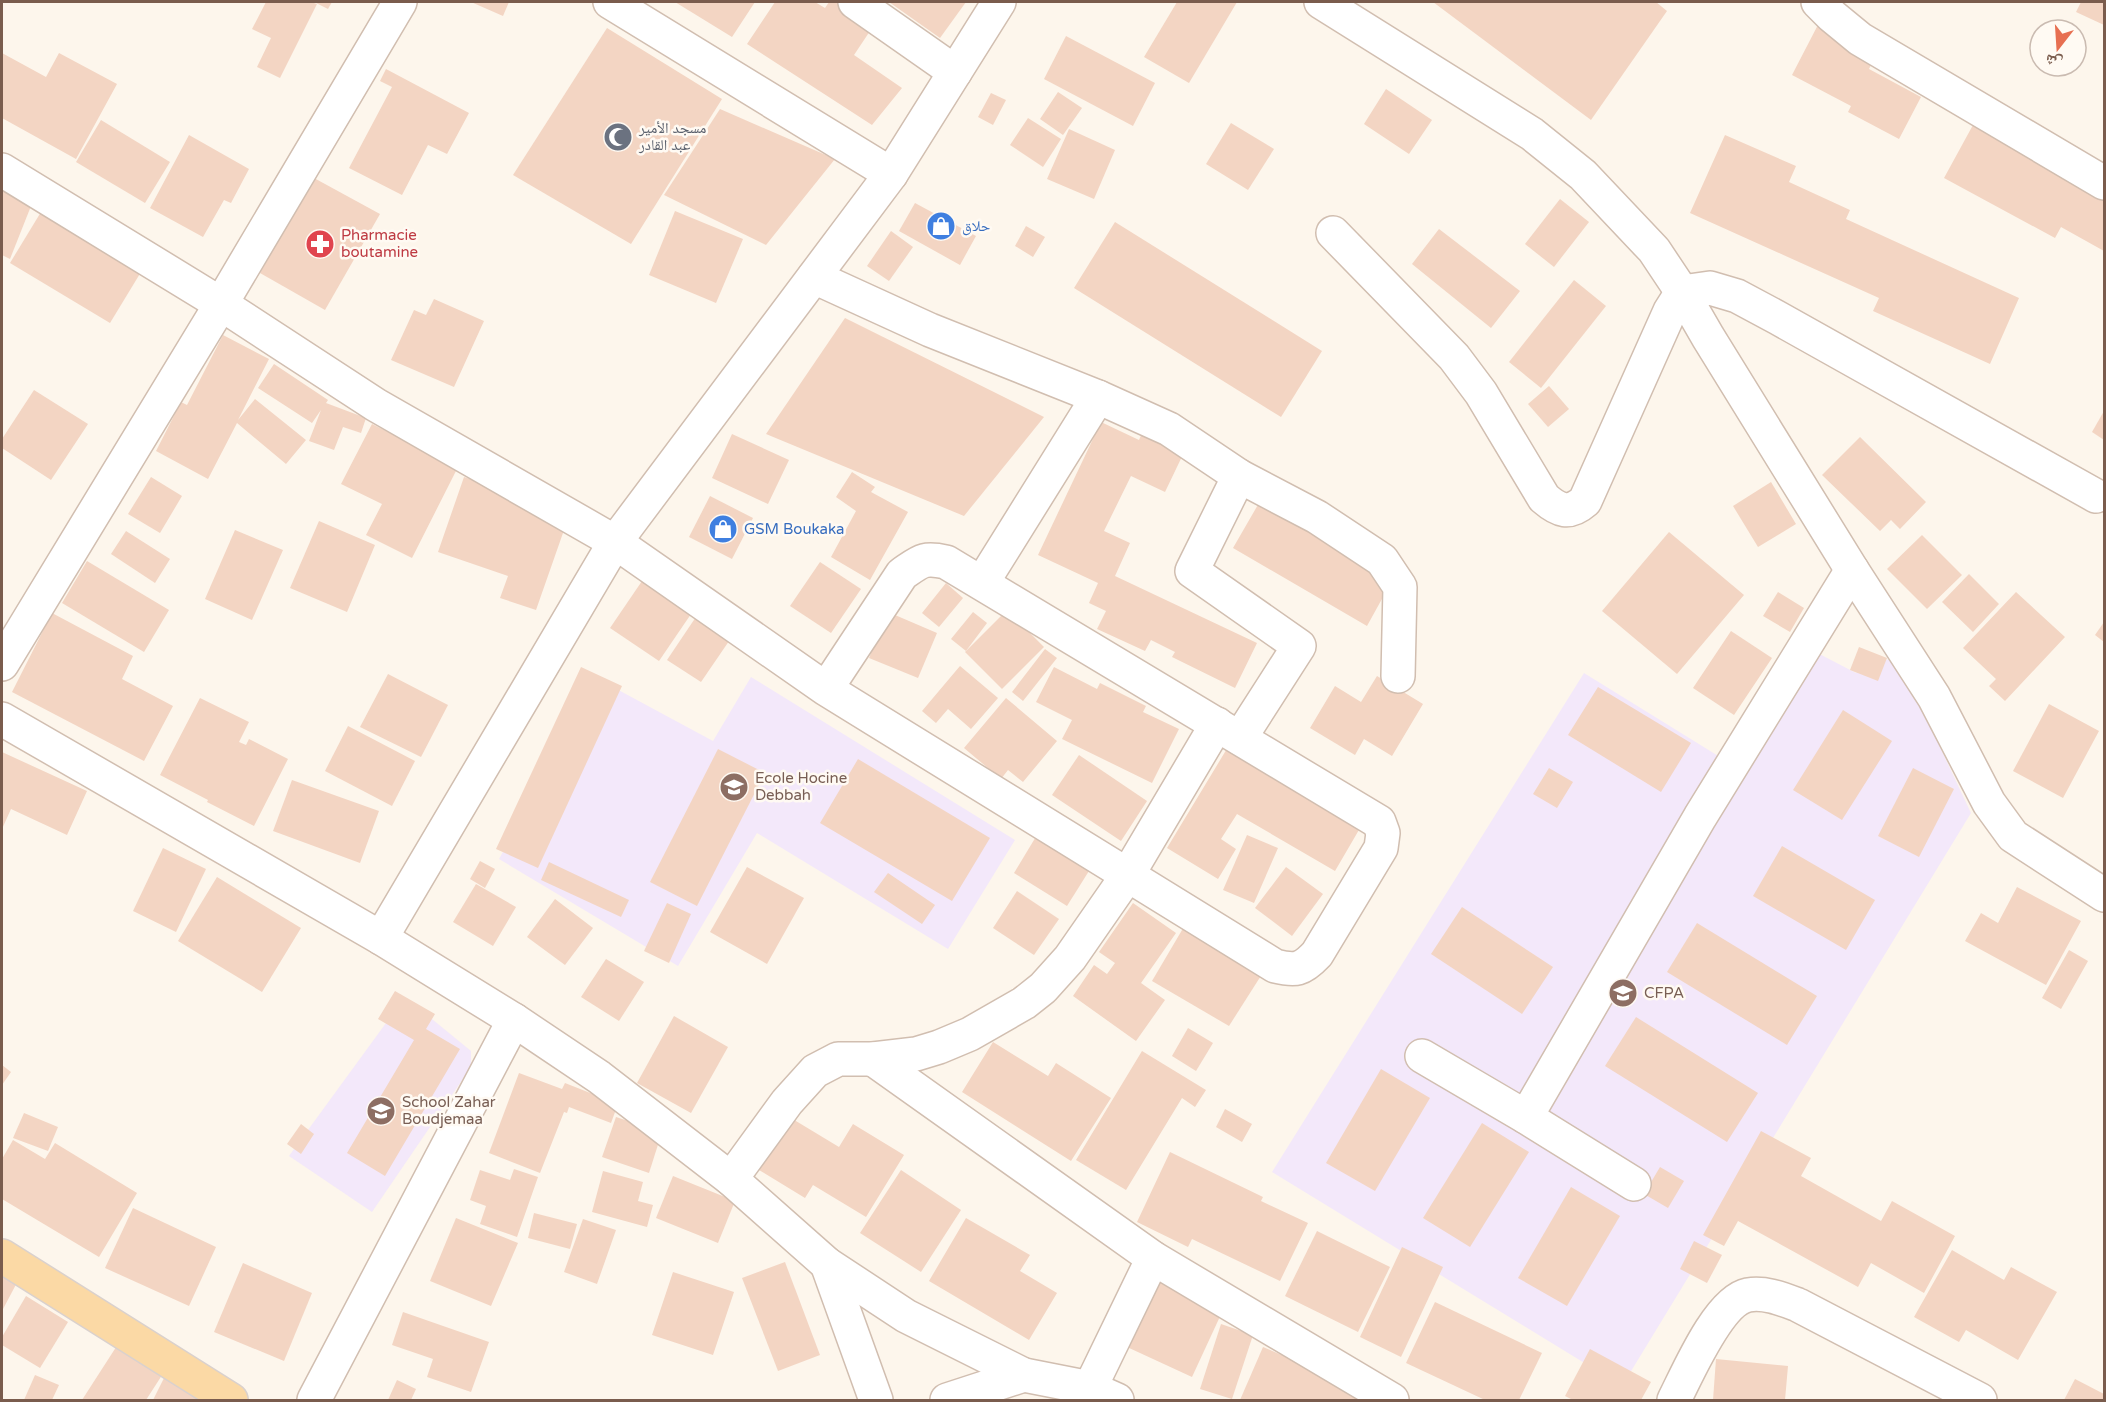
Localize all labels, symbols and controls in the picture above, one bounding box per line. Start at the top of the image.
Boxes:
north arrow [2028,18,2088,78]
text: ش [2043,49,2065,73]
place label: مسجد الأمير عبد القادر [638,119,707,154]
mosque icon: مسجد الأمير عبد القادر [602,121,634,153]
shop icon: حلاق [925,210,957,242]
place label: حلاق [962,217,991,236]
place label: Pharmacie boutamine [341,226,418,261]
pharmacy icon: Pharmacie boutamine [304,228,336,260]
shop icon: GSM Boukaka [707,513,739,545]
place label: GSM Boukaka [744,520,844,538]
place label: Ecole Hocine Debbah [755,769,847,804]
school or university icon: Ecole Hocine Debbah [718,771,750,803]
school or university icon: CFPA [1607,977,1639,1009]
place label: CFPA [1644,984,1684,1002]
place label: School Zahar Boudjemaa [402,1093,496,1128]
school or university icon: School Zahar Boudjemaa [365,1095,397,1127]

